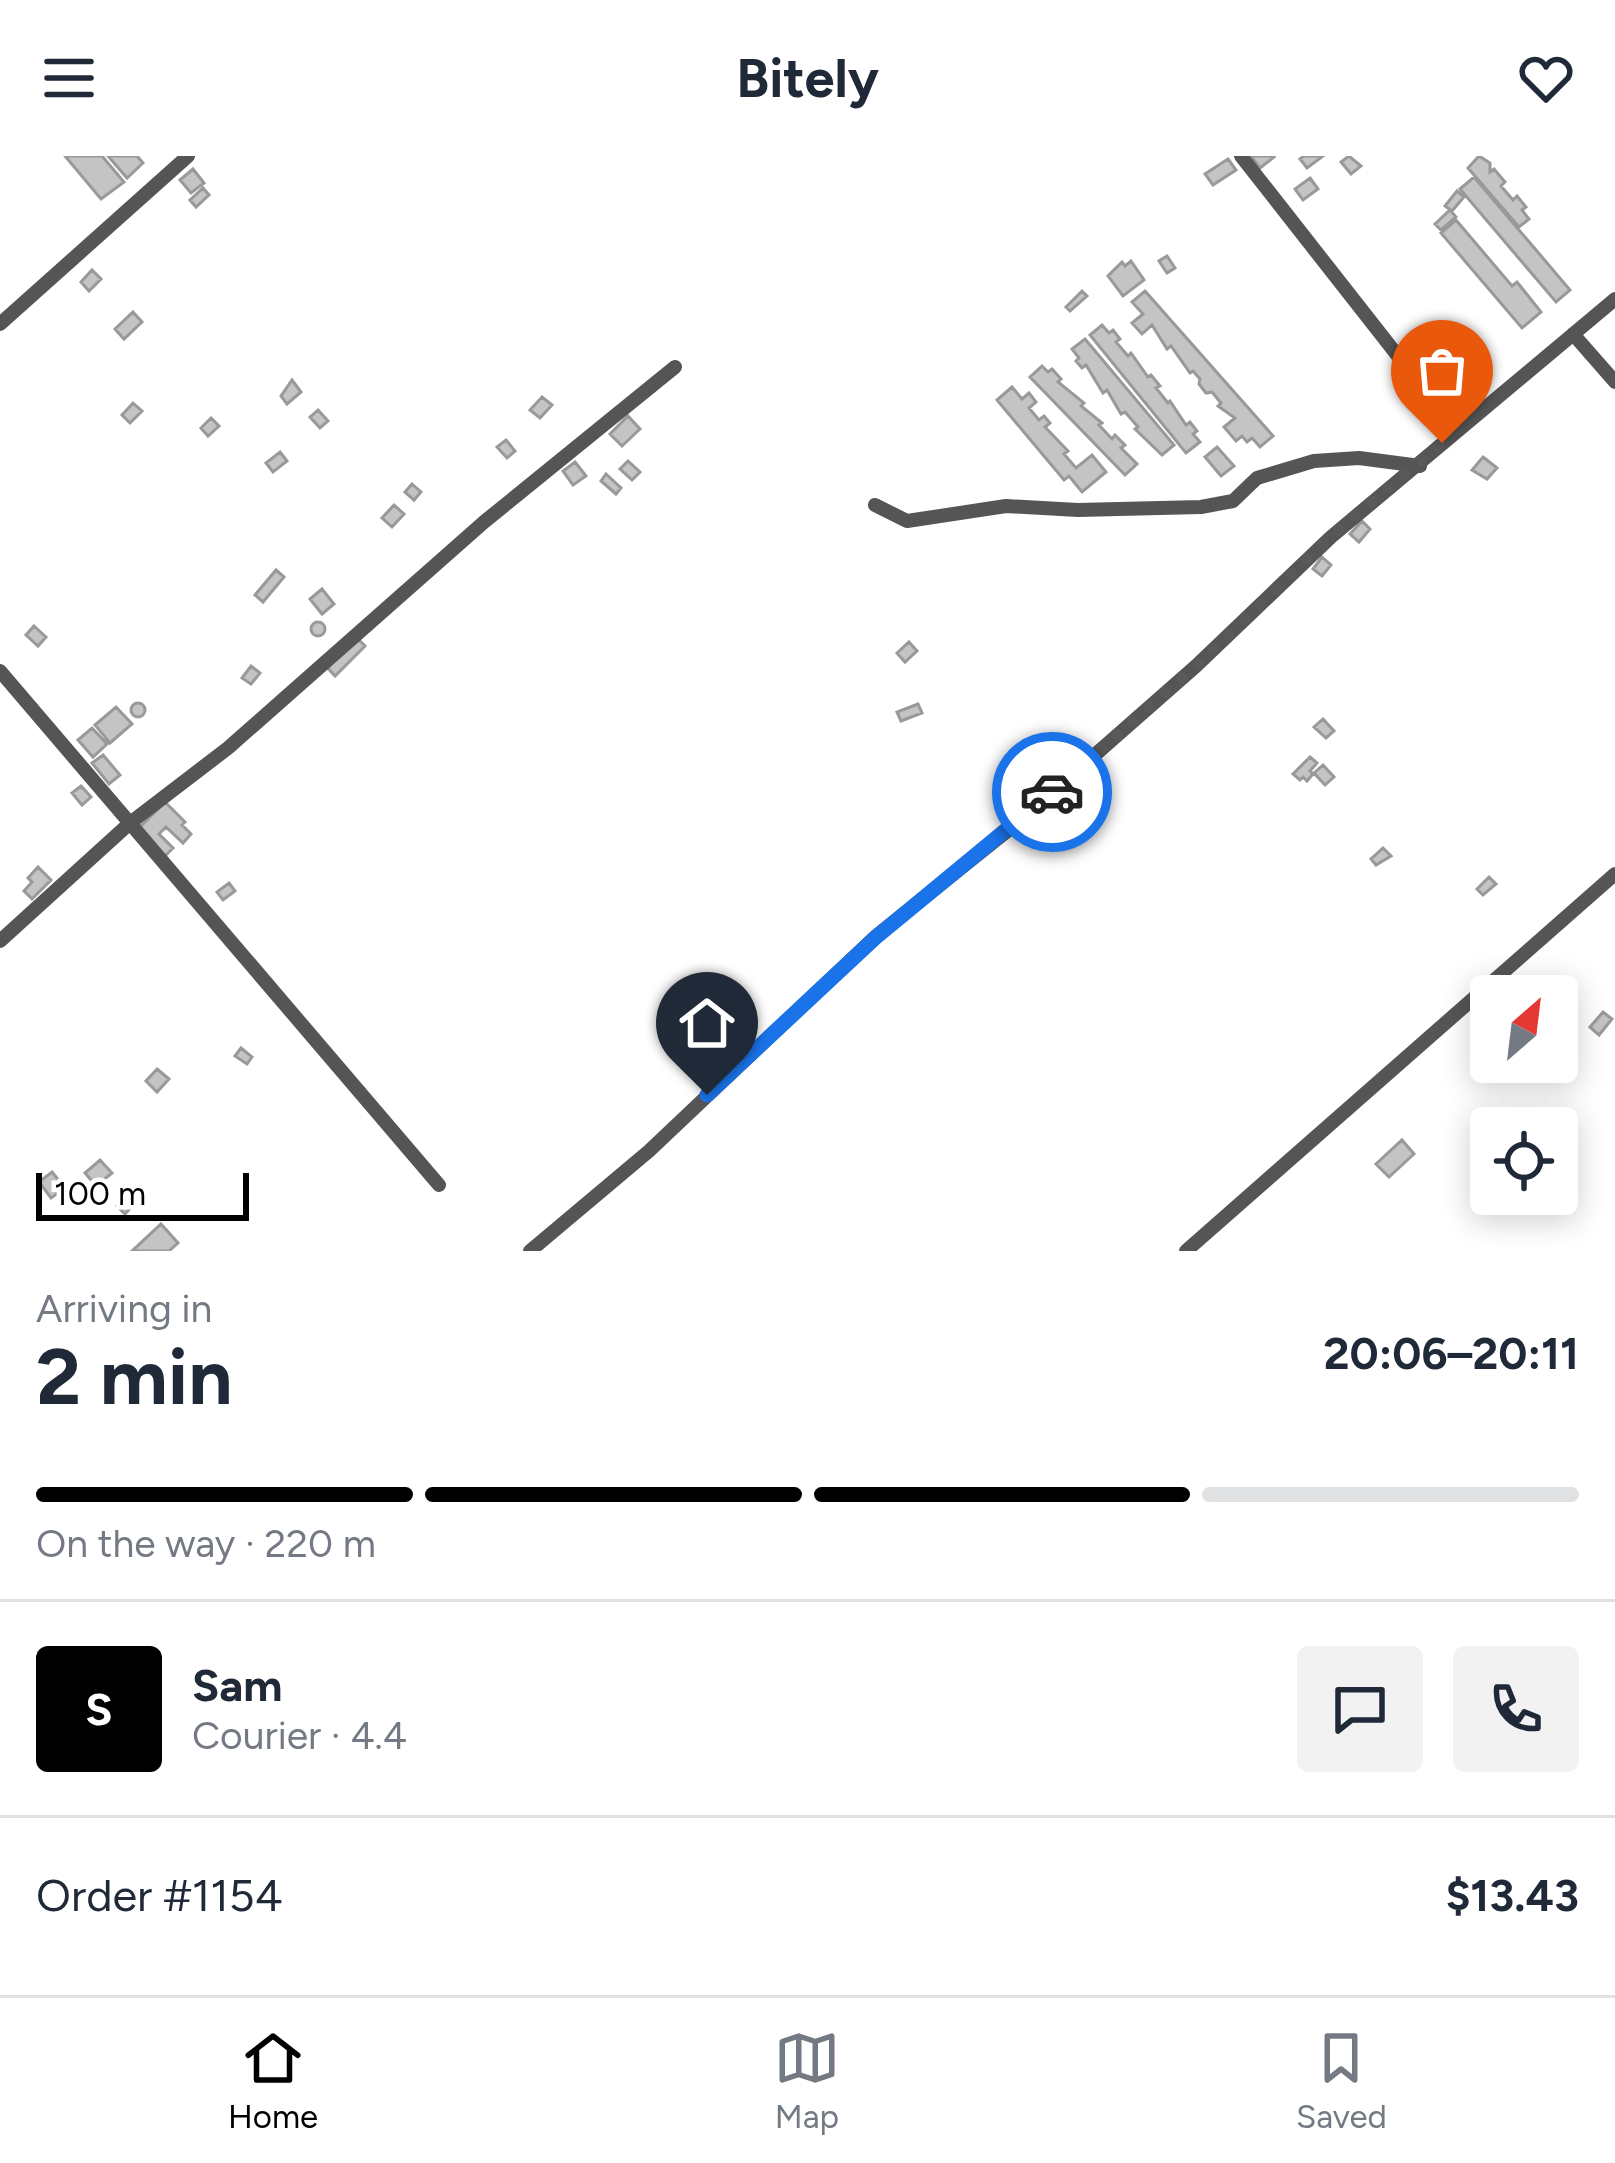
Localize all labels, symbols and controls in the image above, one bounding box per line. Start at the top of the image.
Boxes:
icon: menu [36,45,102,111]
icon: heart [1513,45,1579,111]
text: Bitely [736,46,879,111]
pin [1391,320,1493,443]
icon: bag [1409,338,1475,404]
courier [992,732,1112,852]
icon: car [1019,759,1085,825]
pin [656,972,758,1095]
north arrow [1470,975,1578,1083]
map controls [1470,975,1578,1215]
icon: home [674,990,740,1056]
button: locate [1470,1107,1578,1215]
scale bar [36,1167,249,1220]
text: 100 m [54,1174,146,1213]
text: Arriving in [36,1285,212,1332]
text: 20:06–20:11 [1323,1326,1579,1380]
text: 2 min [36,1330,232,1424]
text: On the way · 220 m [36,1520,376,1567]
button: chat [1297,1646,1423,1772]
button: phone [1453,1646,1579,1772]
text: Sam [192,1658,283,1712]
text: S [85,1682,113,1736]
text: Courier · 4.4 [192,1712,407,1759]
text: Order #1154 [36,1868,283,1922]
text: $13.43 [1445,1868,1579,1922]
tab: Home [228,2025,318,2136]
tab: Map [774,2025,840,2136]
tab: Saved [1296,2025,1387,2136]

